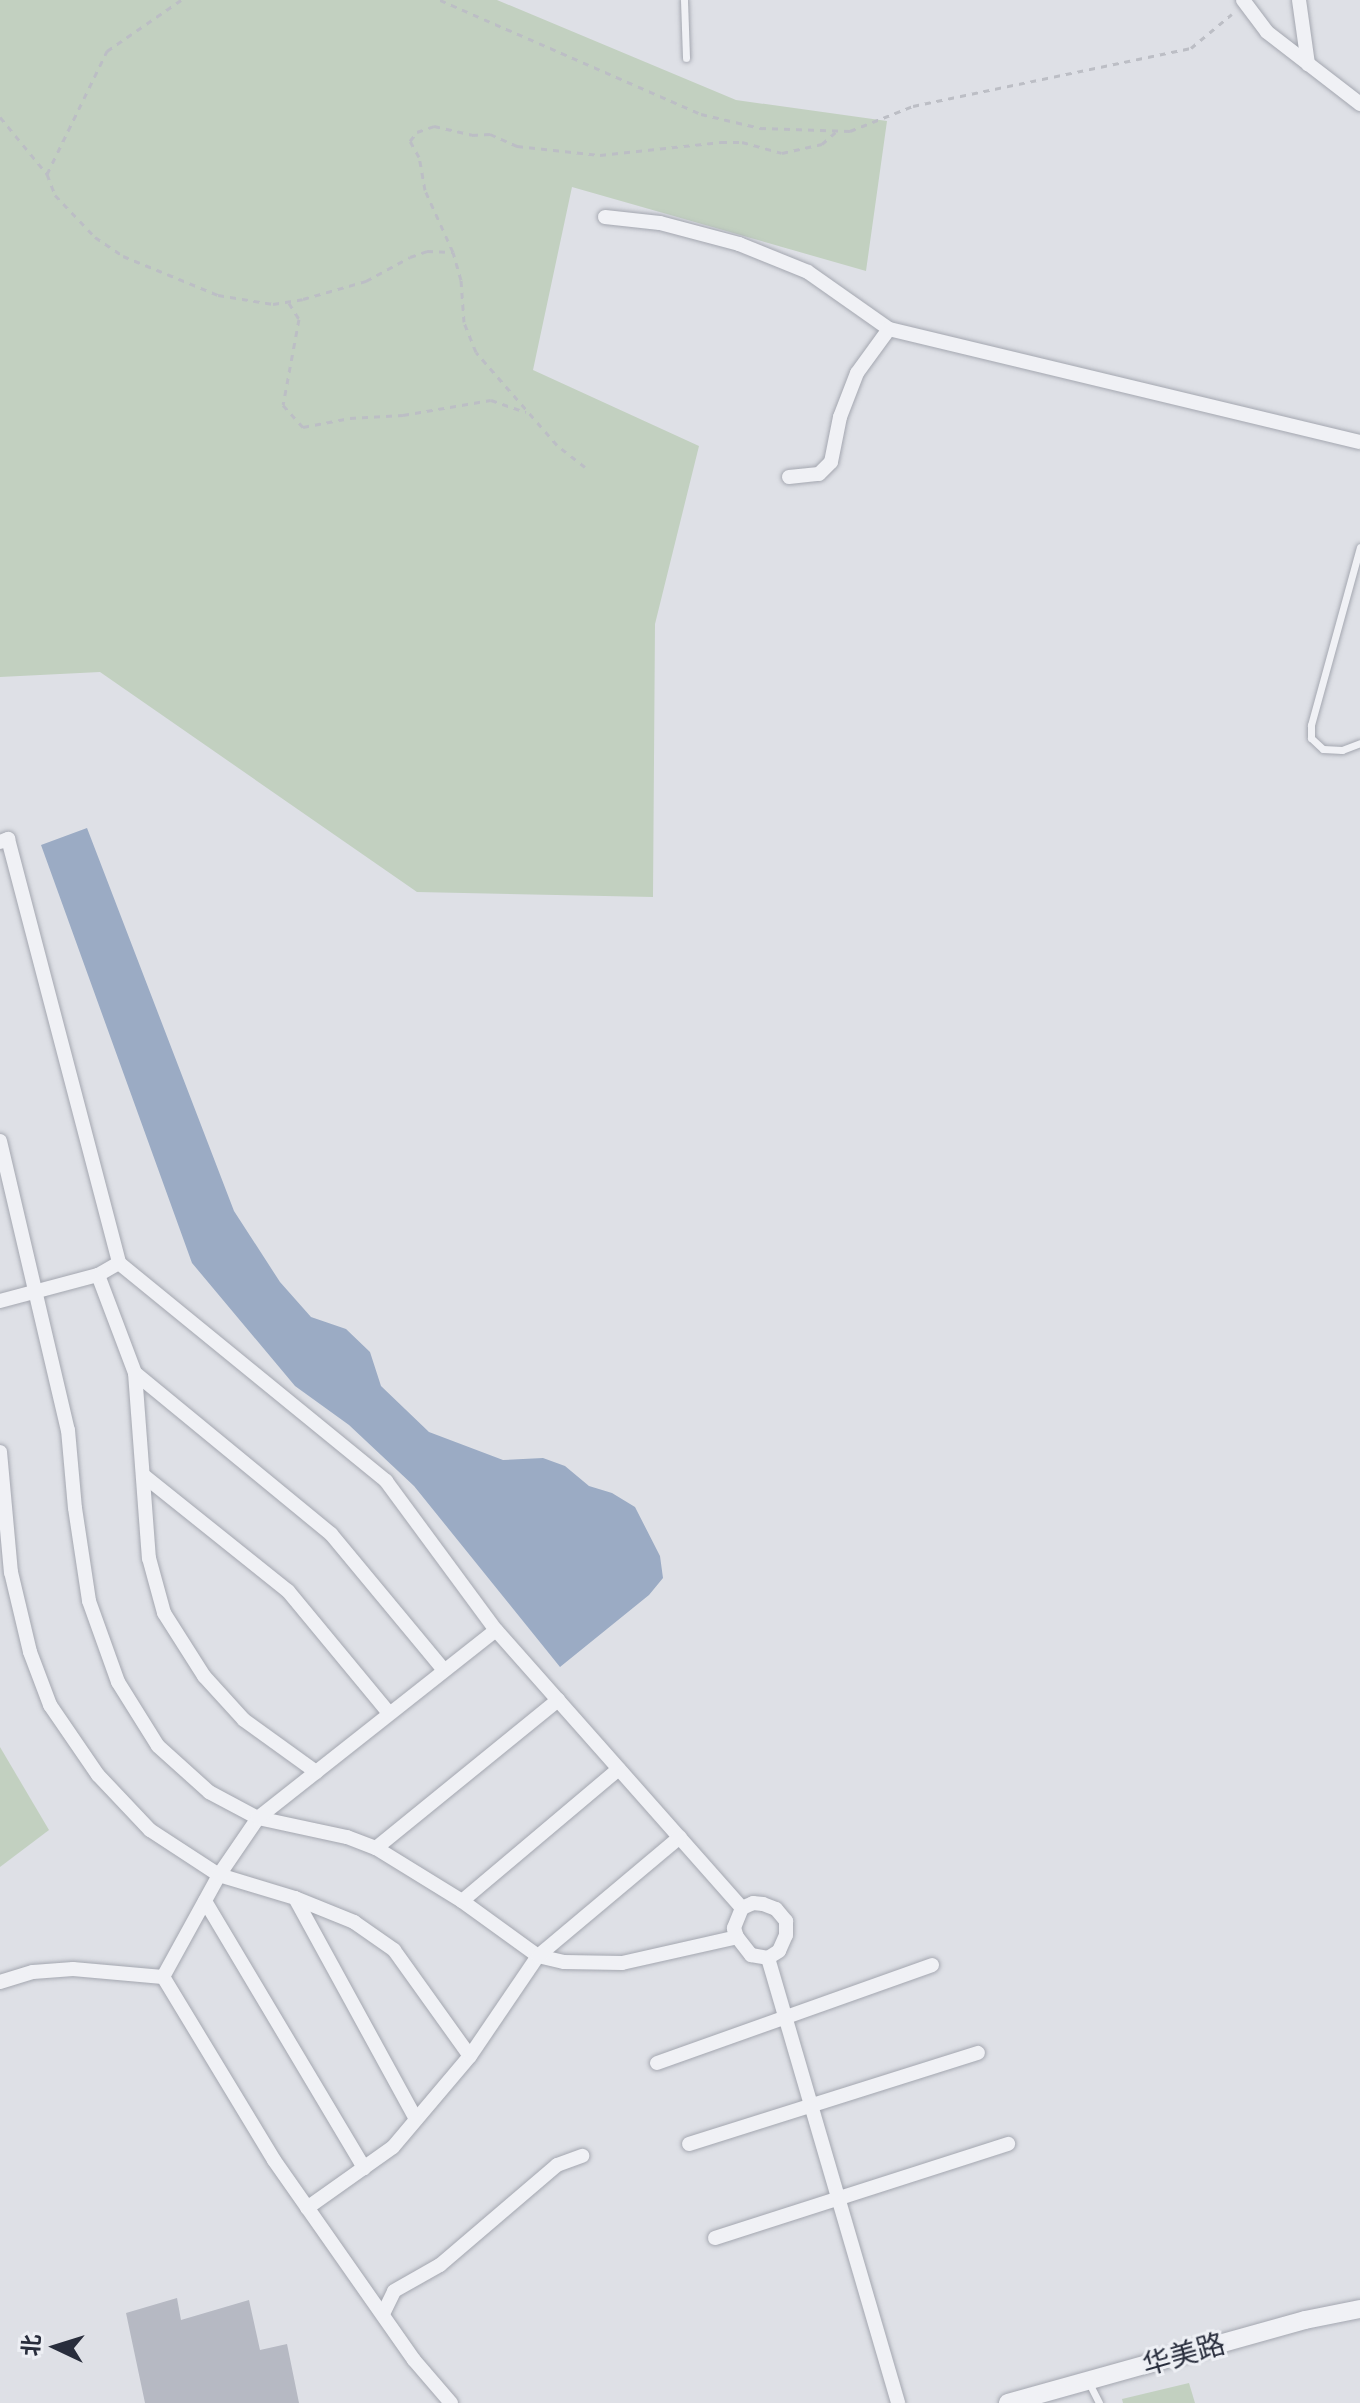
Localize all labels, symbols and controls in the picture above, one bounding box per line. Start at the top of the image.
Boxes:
north arrow [16,2307,96,2387]
street label: 华美路 [1139,2327,1229,2383]
text: 北 [15,2333,49,2357]

